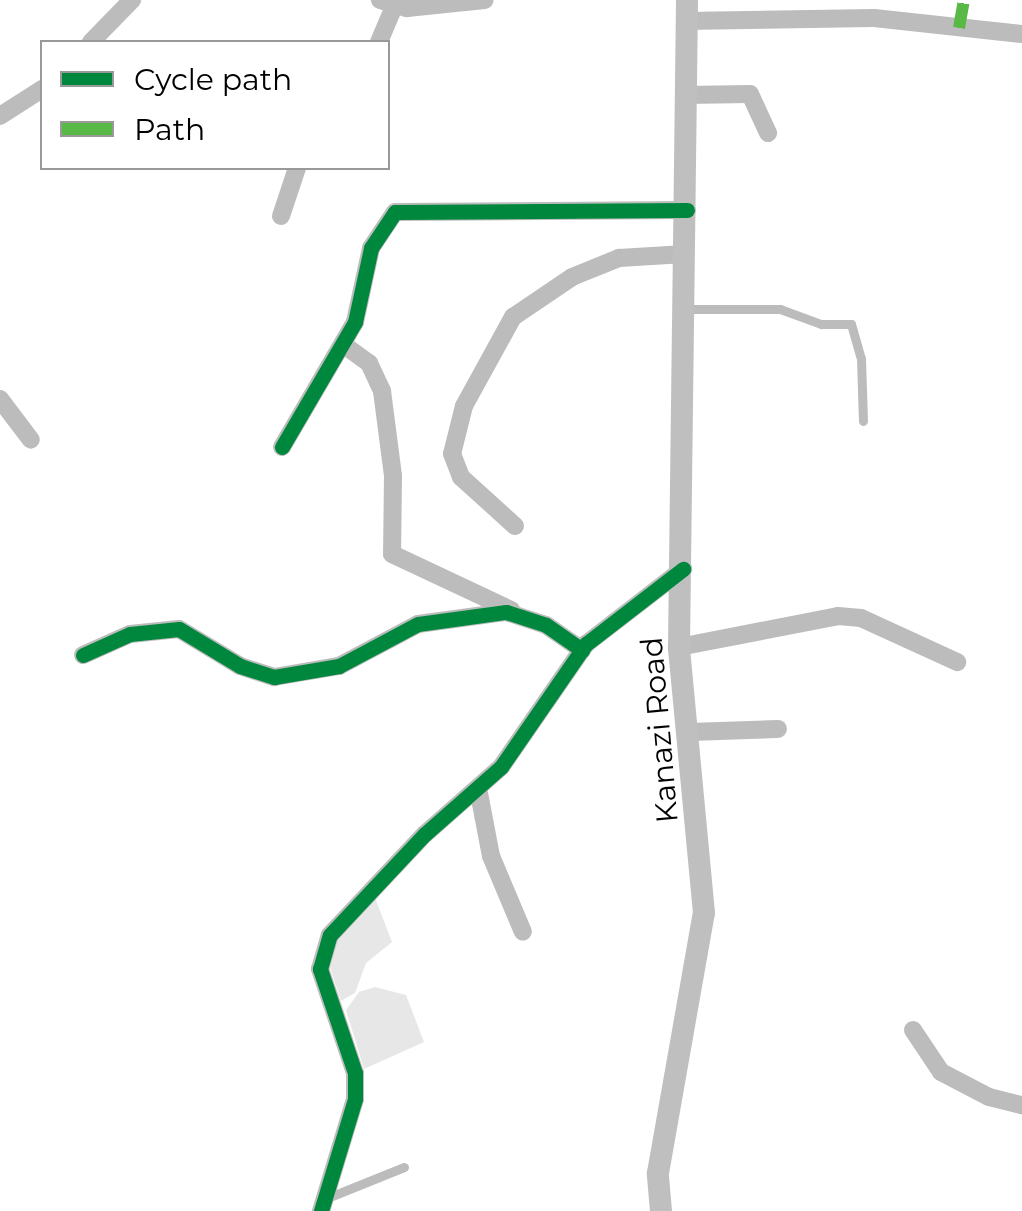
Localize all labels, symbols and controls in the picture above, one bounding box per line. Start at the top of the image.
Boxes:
legend [40,40,390,170]
text: Cycle path [134,61,292,98]
text: Path [134,111,205,148]
street label: Kanazi Road [634,636,686,824]

